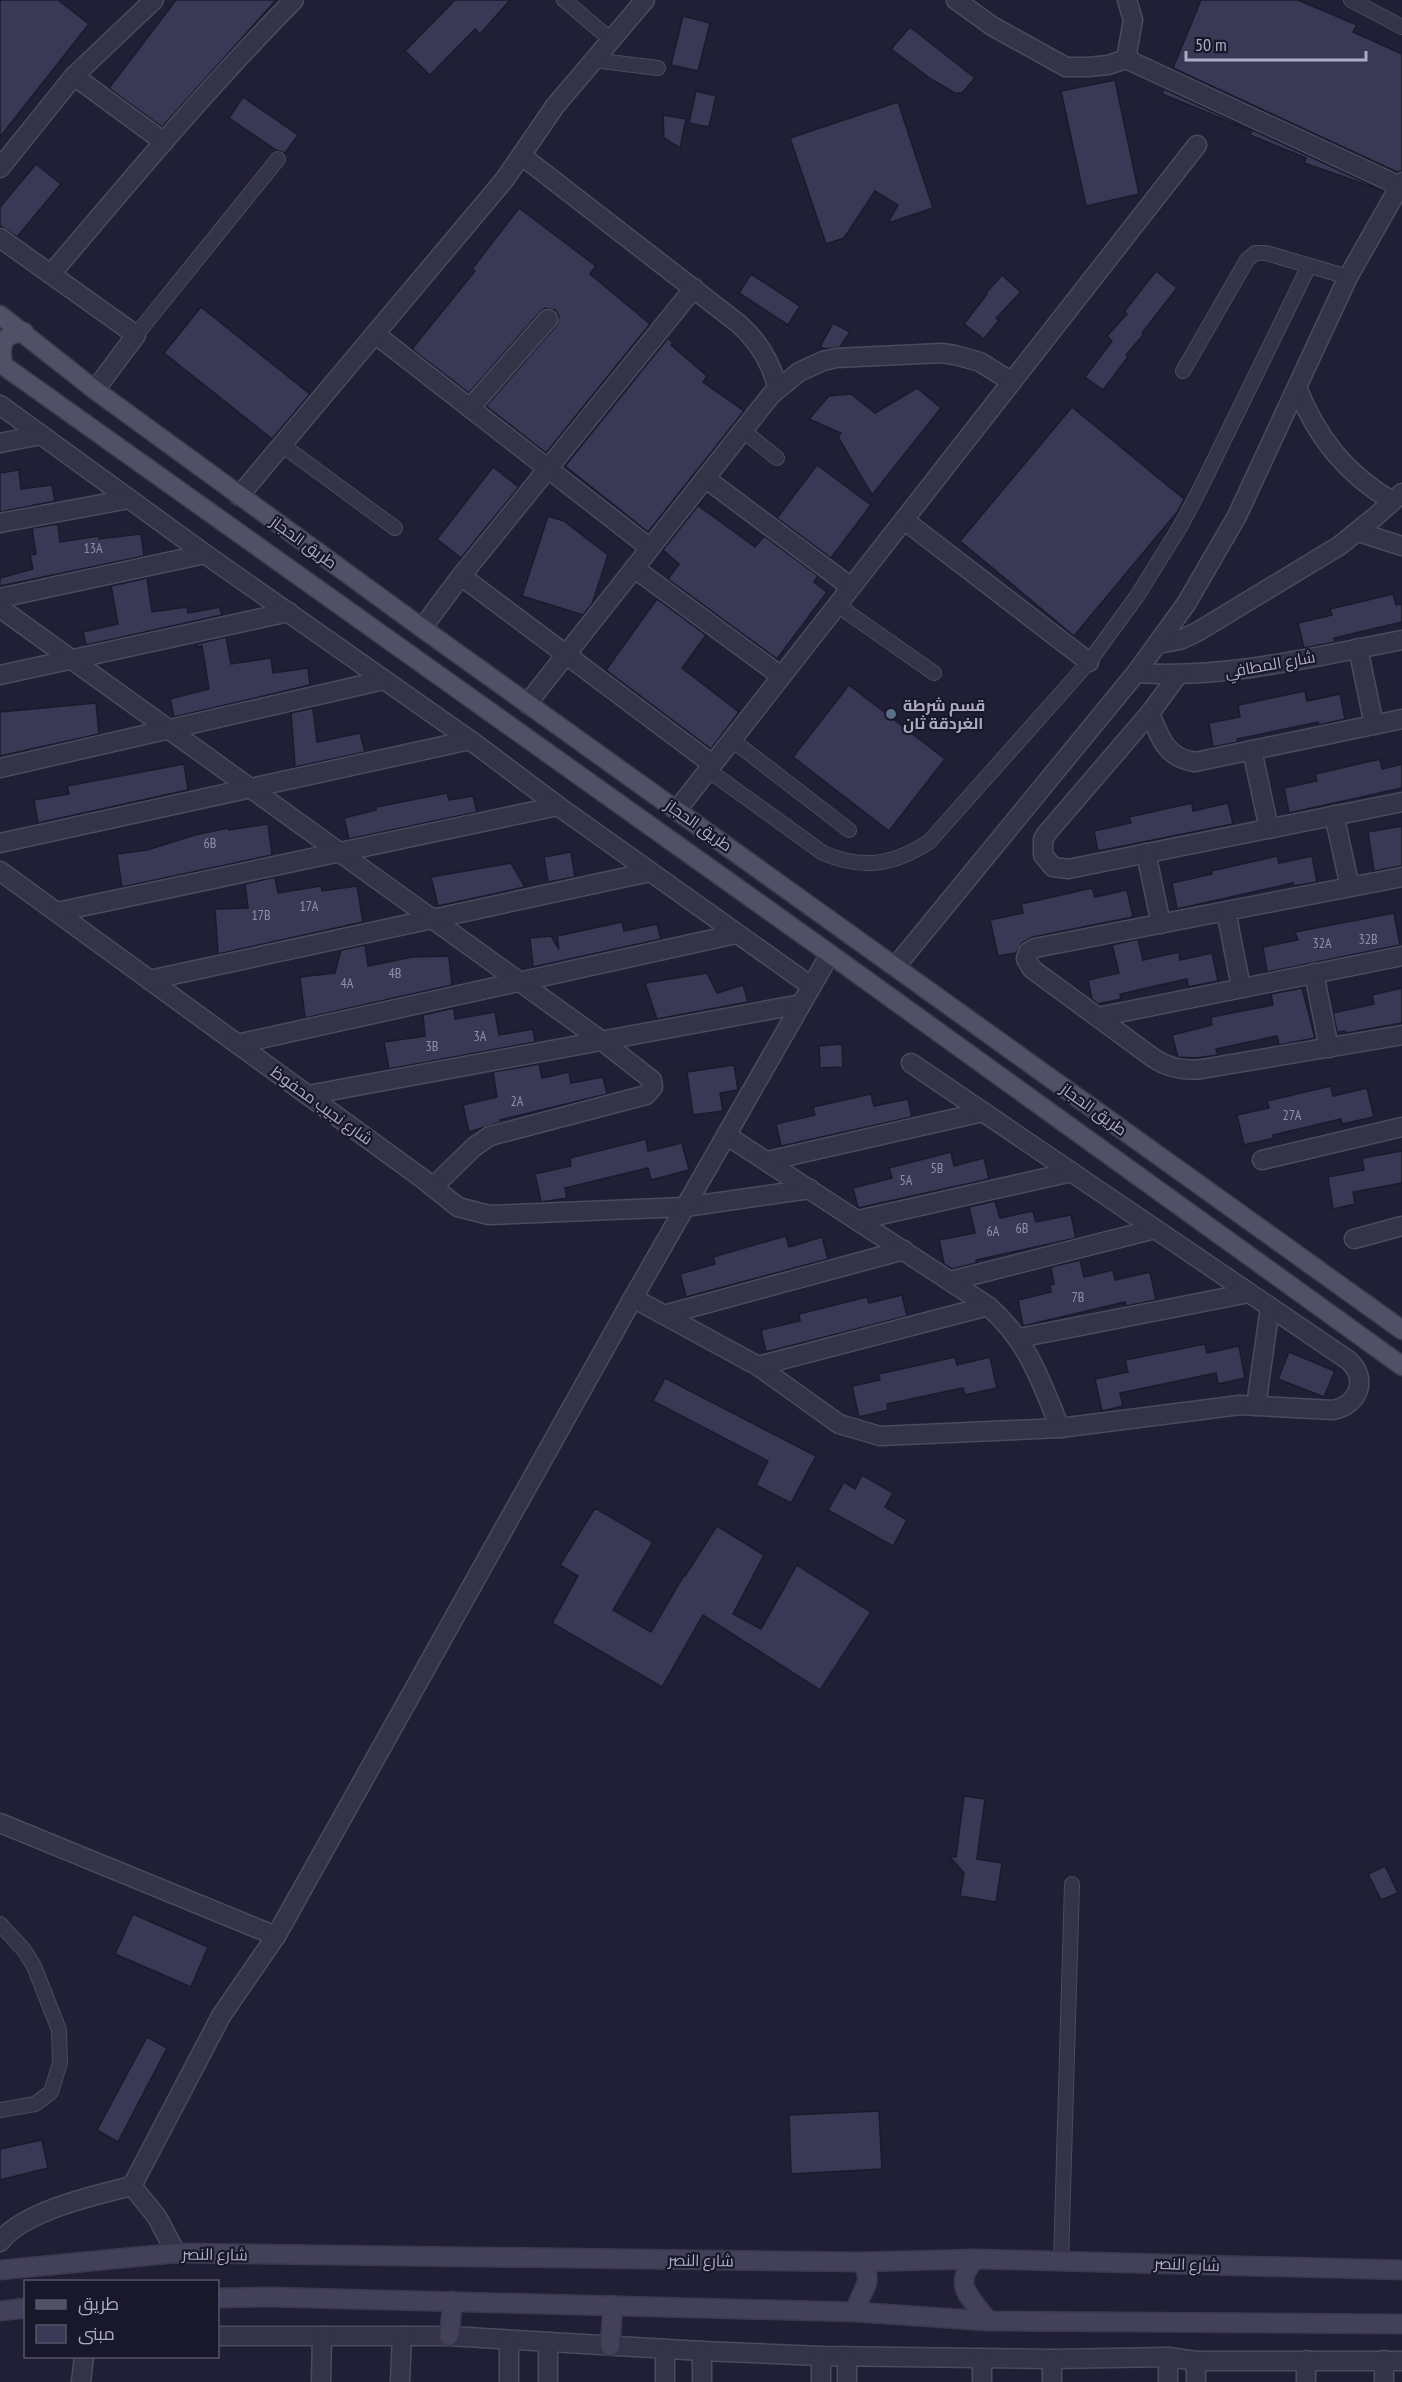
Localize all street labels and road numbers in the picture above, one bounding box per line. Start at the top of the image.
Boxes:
street label: طريق الحجاز [266,511,341,573]
street label: شارع المطافي [1223,646,1317,686]
street label: طريق الحجاز [660,794,736,856]
street label: شارع نجيب محفوظ [266,1061,377,1150]
street label: طريق الحجاز [1056,1078,1131,1140]
street label: شارع النصر [181,2243,248,2267]
street label: شارع النصر [667,2249,734,2273]
street label: شارع النصر [1153,2253,1220,2277]

